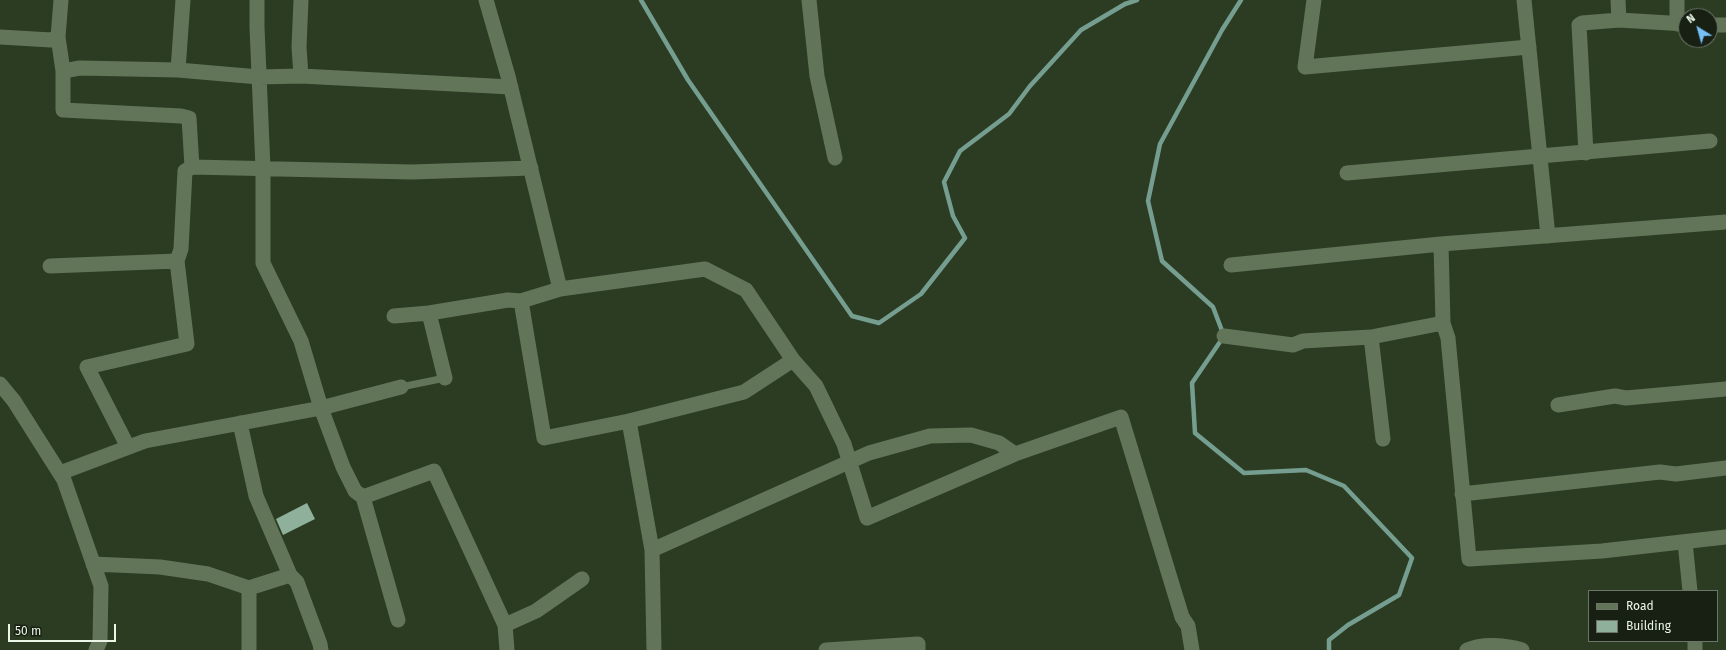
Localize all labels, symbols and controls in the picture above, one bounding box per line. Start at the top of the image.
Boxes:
north arrow [1678,8,1718,48]
text: N [1684,11,1698,26]
legend [1588,590,1718,642]
text: Road [1626,599,1654,613]
scale bar [10,616,118,642]
text: Building [1626,619,1671,633]
text: 50 m [15,624,41,638]

